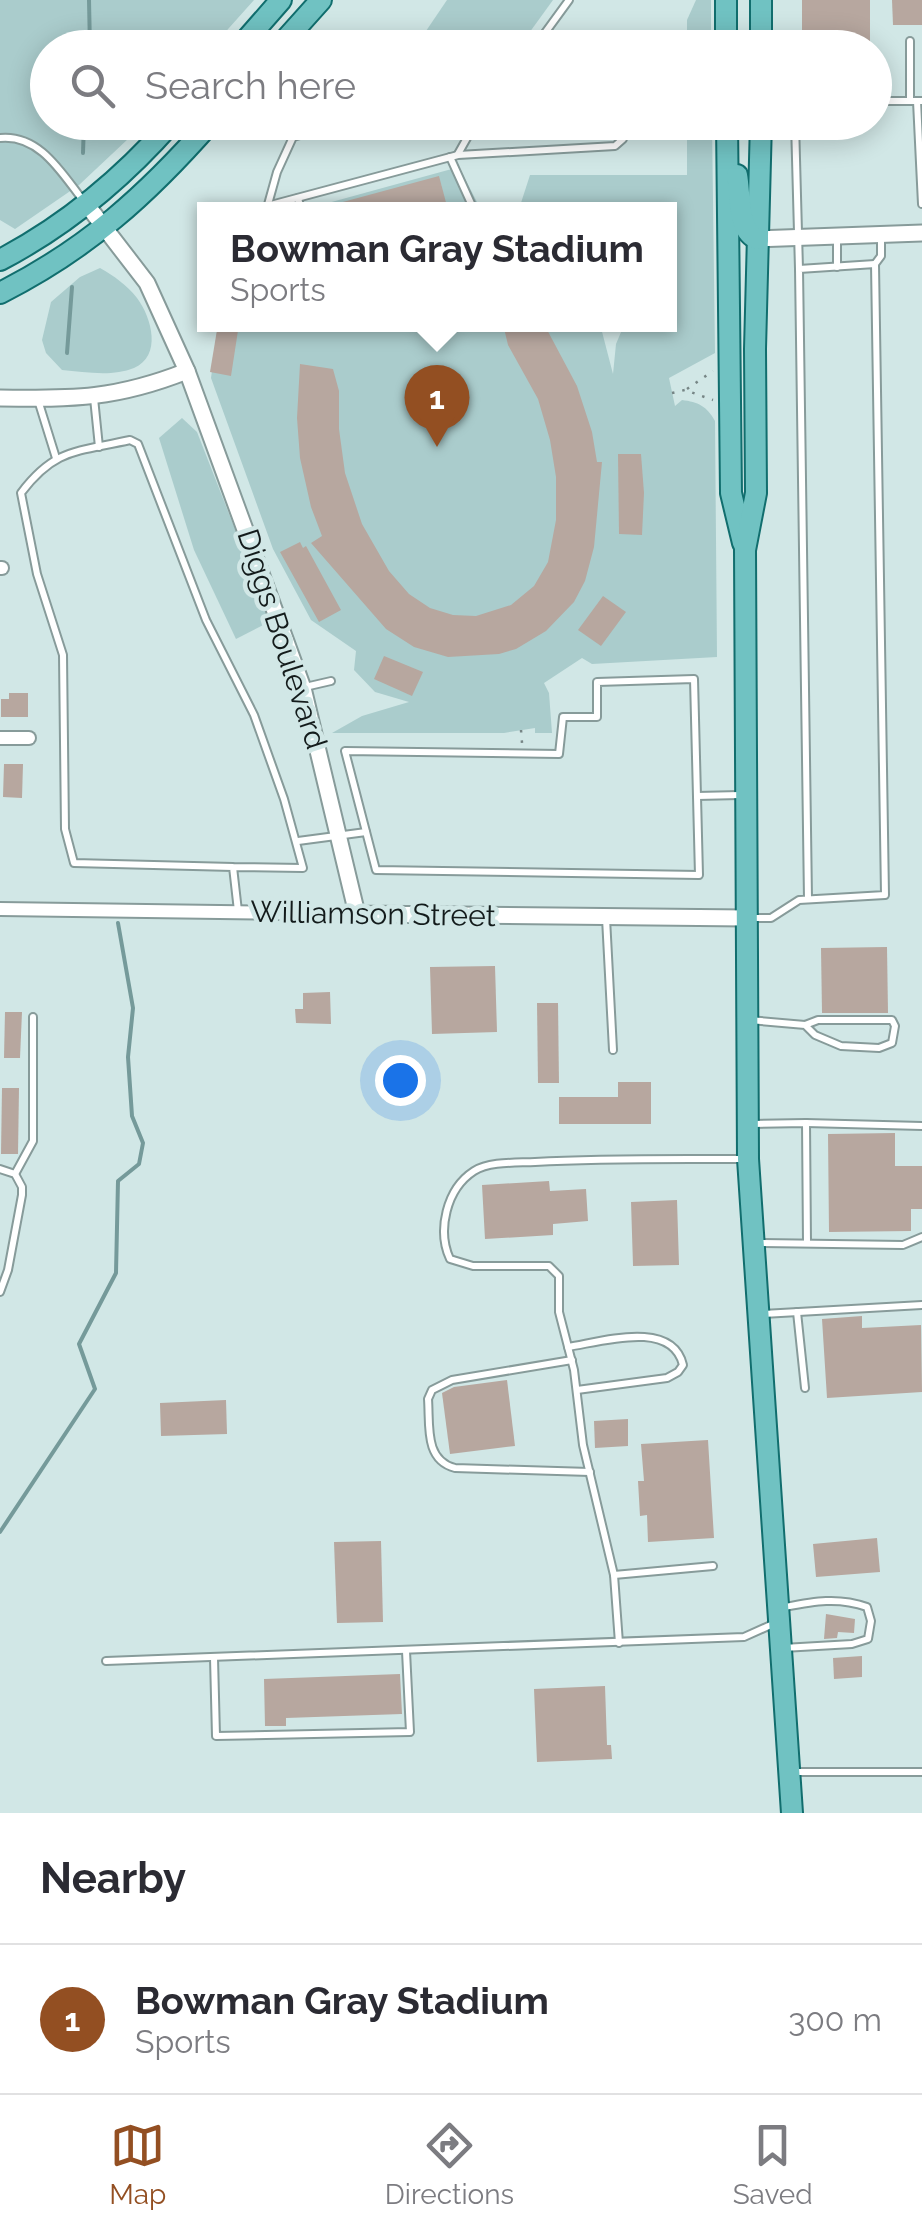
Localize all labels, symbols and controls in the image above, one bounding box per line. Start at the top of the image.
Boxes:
search box [30,30,892,140]
icon: search [65,58,120,113]
text: Search here [145,63,356,108]
popup [197,202,677,332]
text: Bowman Gray Stadium [230,226,644,271]
text: Sports [230,271,326,308]
pin: 1 [404,364,470,447]
street label: Diggs Boulevard [230,525,334,753]
street label: Williamson Street [250,894,496,933]
your location [375,1055,426,1106]
text: Nearby [40,1854,186,1903]
text: Bowman Gray Stadium [135,1978,549,2023]
text: 1 [65,2001,80,2038]
text: 300 m [788,2001,882,2038]
text: Sports [135,2023,231,2060]
tab: Map [109,2118,166,2211]
tab: Directions [385,2118,514,2211]
tab: Saved [733,2118,813,2211]

